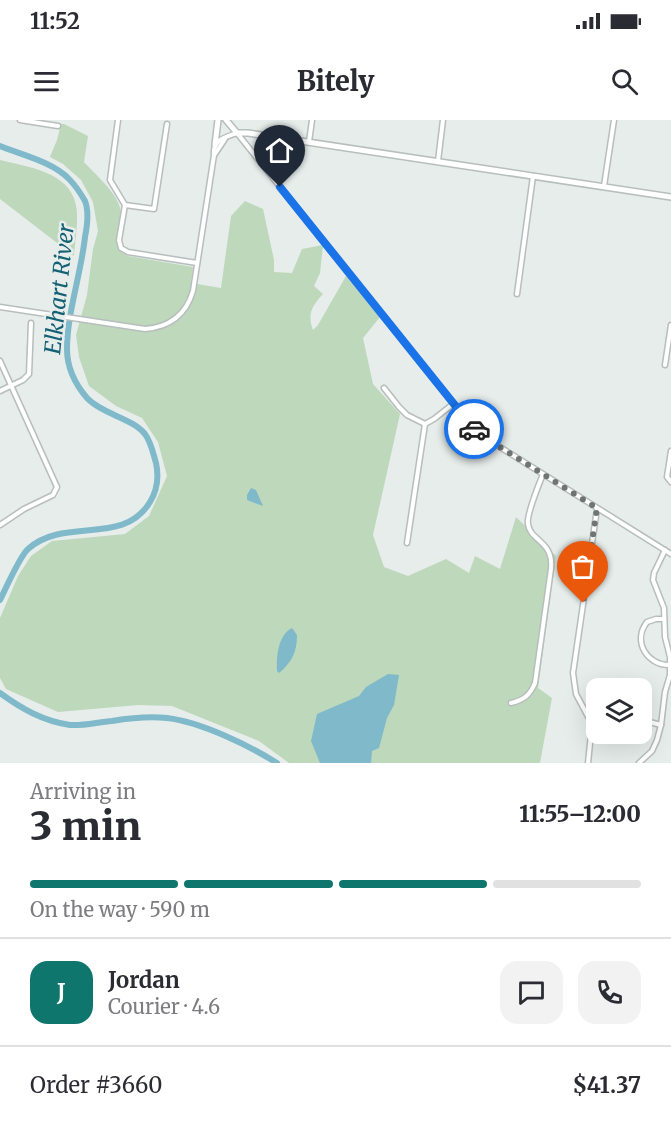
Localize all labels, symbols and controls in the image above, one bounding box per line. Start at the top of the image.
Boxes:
text: 11:52 [30,7,80,35]
text: Bitely [297,64,374,98]
icon: menu [30,65,63,98]
icon: search [608,65,641,98]
pin [254,125,305,187]
icon: home [263,134,296,167]
water label: Elkhart River [38,221,80,356]
courier [444,399,504,459]
icon: car [458,413,491,446]
pin [557,541,608,603]
icon: bag [566,550,599,583]
map controls [586,678,652,744]
button: layers [586,678,652,744]
text: Arriving in [30,779,136,804]
text: 11:55–12:00 [519,800,641,828]
text: 3 min [30,802,141,851]
text: On the way · 590 m [30,897,210,922]
button: chat [500,961,563,1024]
button: phone [578,961,641,1024]
text: Jordan [108,966,180,994]
text: J [57,978,66,1006]
text: Courier · 4.6 [108,994,220,1019]
text: Order #3660 [30,1071,162,1099]
text: $41.37 [572,1071,641,1099]

